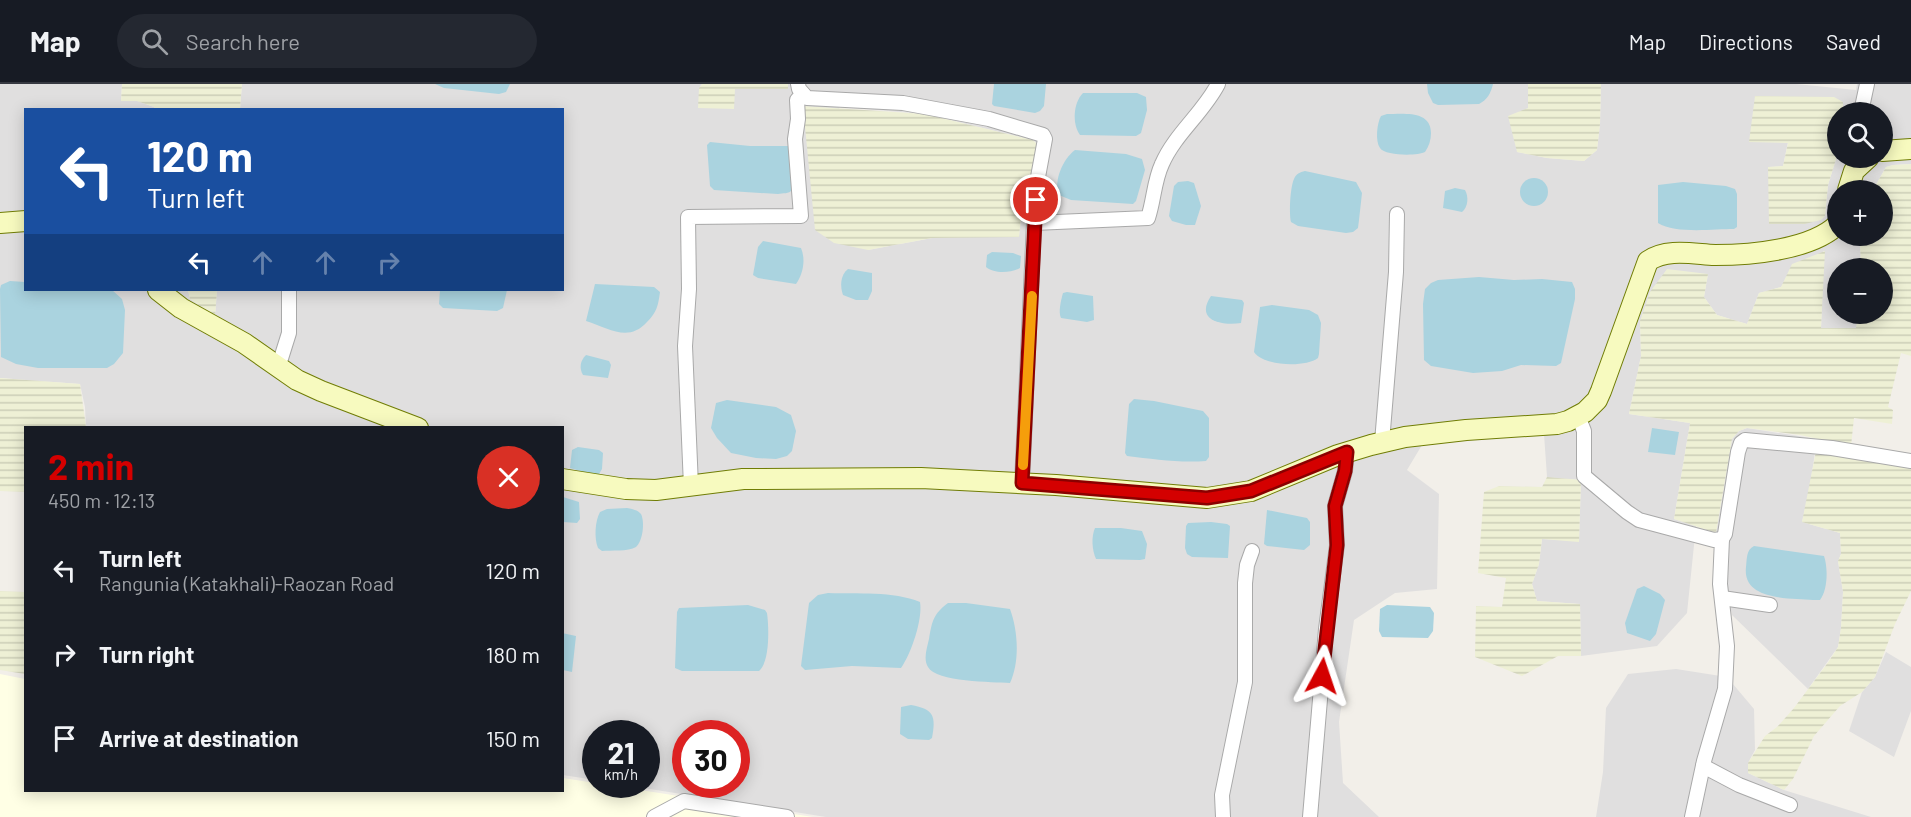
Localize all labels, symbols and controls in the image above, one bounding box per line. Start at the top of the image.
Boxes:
search box [117,14,537,68]
text: Map [30,24,81,58]
icon: search [138,25,171,58]
text: Search here [186,28,300,54]
text: Map [1629,29,1666,54]
text: Directions [1699,29,1793,54]
text: Saved [1826,29,1881,54]
map controls [1827,102,1893,324]
button: search [1827,102,1893,168]
text: 120 m [147,130,253,180]
icon: left [48,132,126,210]
pin [1010,174,1061,225]
button: + [1827,180,1893,246]
text: Turn left [147,181,245,213]
icon: arrive [1019,183,1052,216]
icon: left [183,246,216,279]
icon: ahead [246,246,279,279]
icon: ahead [309,246,342,279]
icon: right [372,246,405,279]
button: − [1827,258,1893,324]
text: 2 min [48,444,134,487]
button: close [477,446,540,509]
text: 450 m · 12:13 [48,488,155,512]
text: Turn left [99,545,182,571]
icon: left [48,554,81,587]
text: 120 m [485,557,540,583]
text: Rangunia (Katakhali)-Raozan Road [99,571,394,595]
icon: right [48,638,81,671]
text: Turn right [99,641,194,667]
text: 180 m [486,641,540,667]
position arrow [1290,644,1354,708]
speed limit sign: 30 [672,720,750,798]
icon: arrive [48,722,81,755]
text: Arrive at destination [99,725,298,751]
text: 150 m [486,725,540,751]
text: 21 [607,734,635,770]
text: km/h [604,765,638,783]

